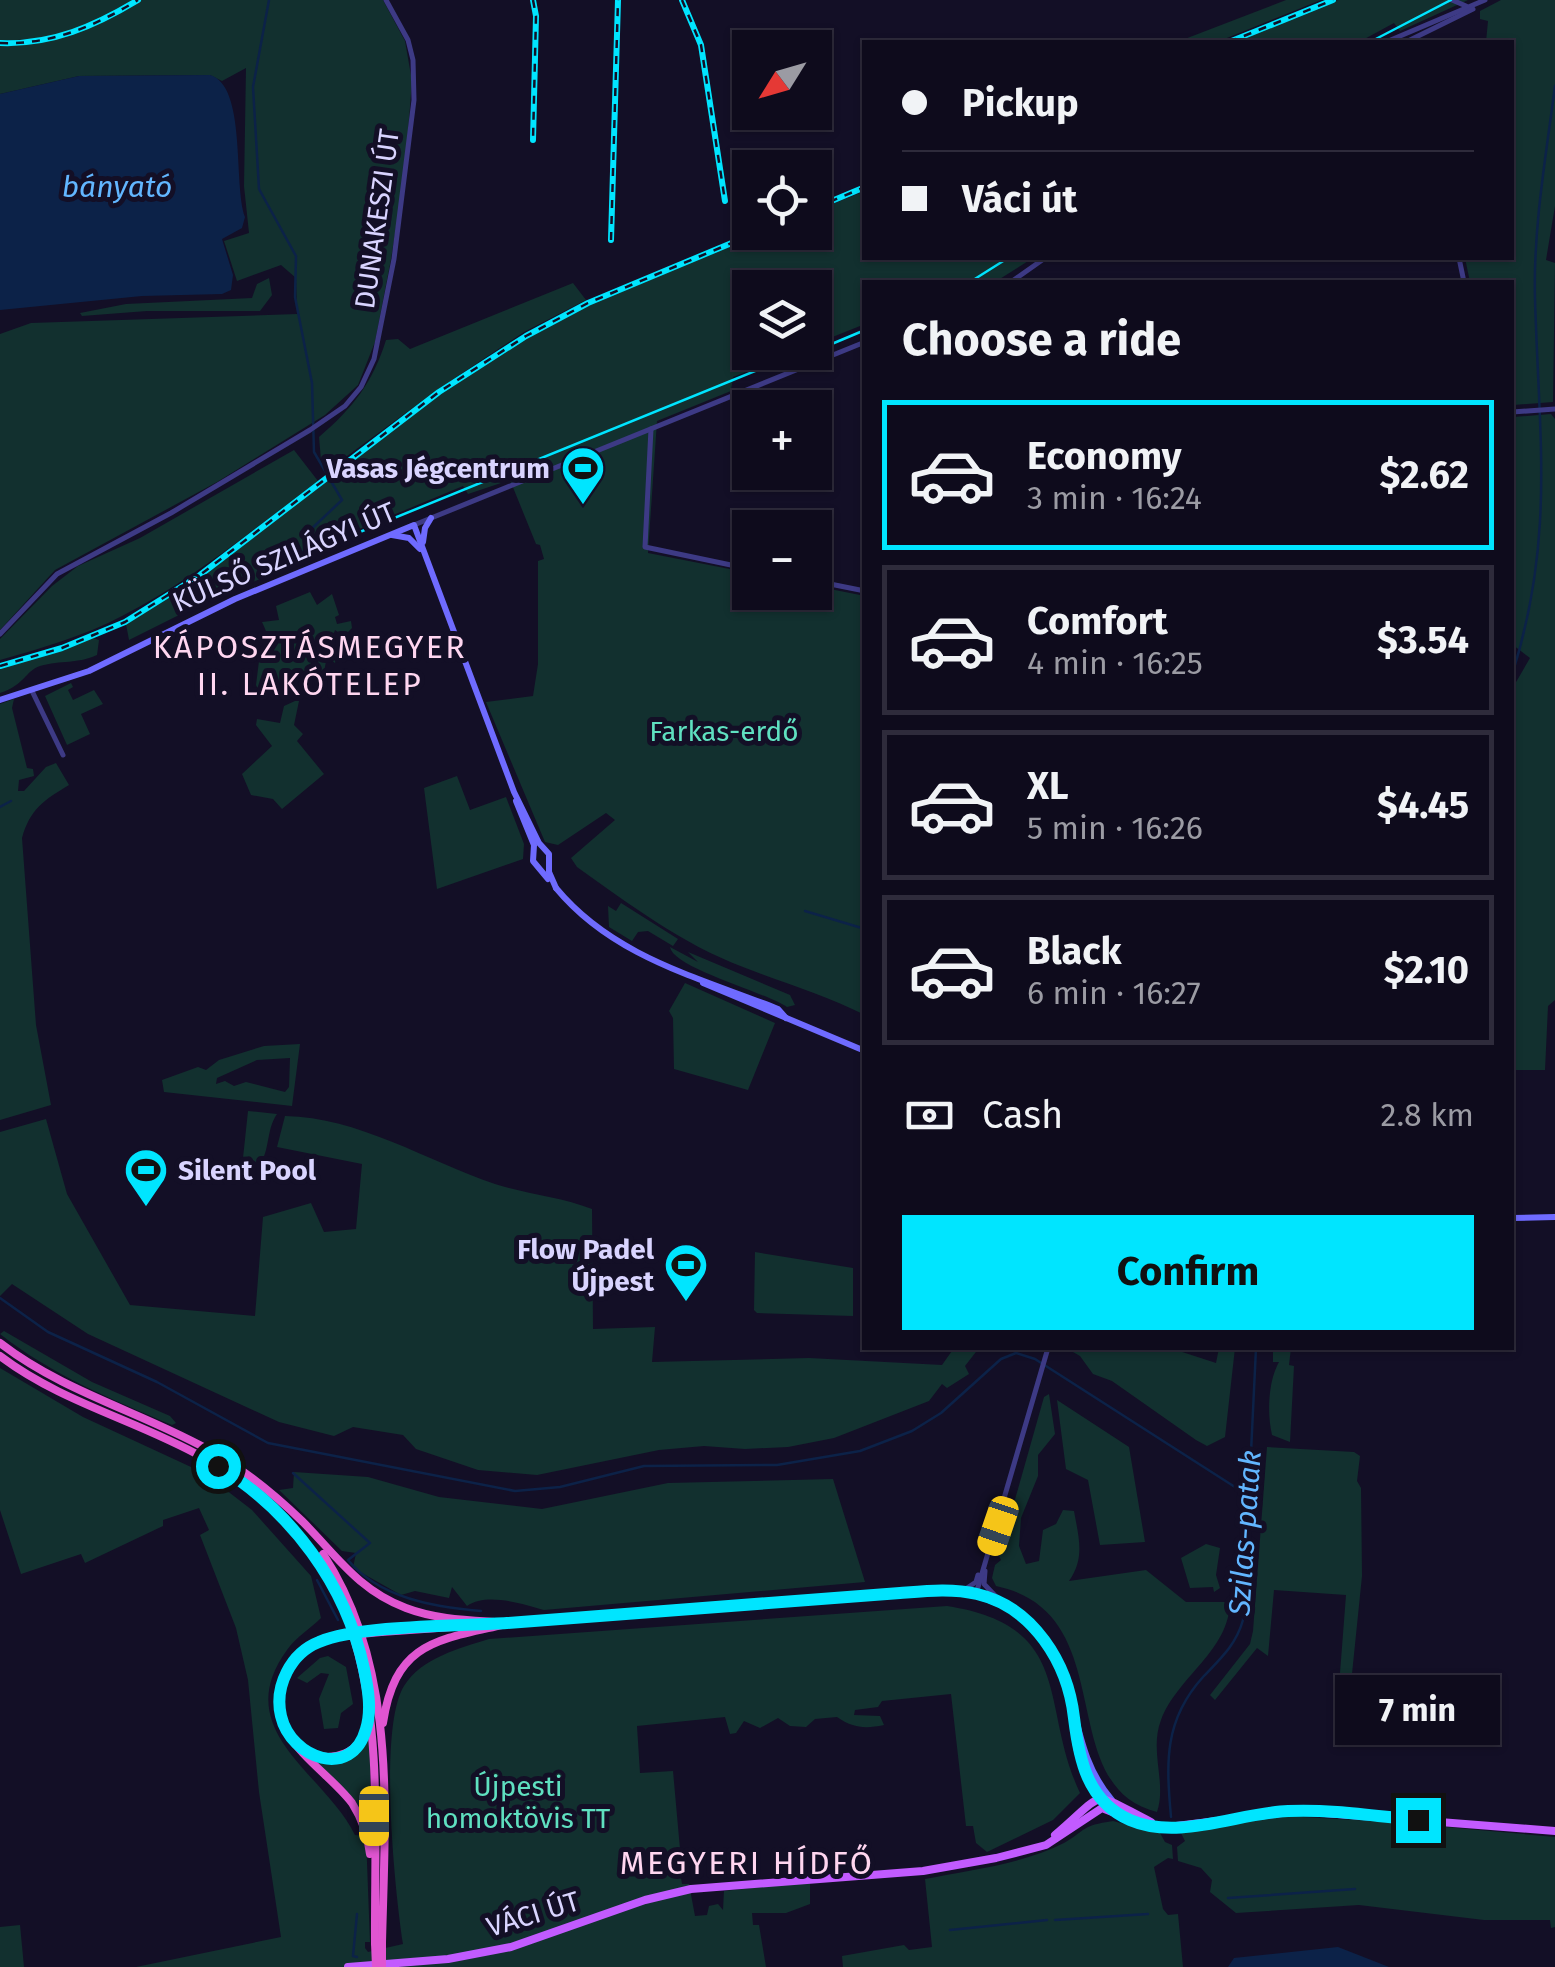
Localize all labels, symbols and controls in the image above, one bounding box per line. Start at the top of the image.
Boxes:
north arrow [732,30,832,130]
map controls [732,30,832,610]
text: Pickup [962,80,1079,126]
street label: DUNAKESZI ÚT [348,127,406,311]
button: locate [732,150,832,250]
water label: bányató [62,169,172,205]
text: Váci út [962,176,1077,222]
button: layers [732,270,832,370]
text: Choose a ride [902,313,1181,367]
button: + [732,390,832,490]
icon: car [907,430,997,520]
text: Economy [1027,433,1182,479]
sports icon: Vasas Jégcentrum [560,445,606,506]
place label: Vasas Jégcentrum [325,452,550,485]
text: $2.62 [1380,452,1469,498]
text: 3 min · 16:24 [1027,479,1202,517]
street label: KÜLSŐ SZILÁGYI ÚT [167,494,401,619]
button: − [732,510,832,610]
icon: car [907,595,997,685]
text: Comfort [1027,598,1168,644]
text: $3.54 [1377,617,1469,663]
district label: KÁPOSZTÁSMEGYER II. LAKÓTELEP [153,628,467,703]
text: 4 min · 16:25 [1027,644,1203,682]
park label: Farkas-erdő [649,715,799,748]
icon: car [907,760,997,850]
text: XL [1027,763,1069,809]
text: $4.45 [1377,782,1469,828]
text: 5 min · 16:26 [1027,809,1203,847]
icon: car [907,925,997,1015]
text: Black [1027,928,1122,974]
text: $2.10 [1384,947,1469,993]
text: 6 min · 16:27 [1027,974,1201,1012]
icon: cash [902,1088,957,1143]
text: Cash [982,1092,1063,1138]
text: 2.8 km [1381,1096,1474,1134]
sports icon: Silent Pool [123,1147,169,1208]
place label: Silent Pool [178,1154,317,1187]
button: Confirm [902,1215,1474,1330]
place label: Flow Padel Újpest [517,1233,655,1298]
sports icon: Flow Padel Újpest [663,1242,709,1303]
route start [196,1444,241,1489]
water label: Szilas-patak [1221,1449,1269,1618]
car [974,1493,1022,1559]
callout: 7 min [1336,1675,1500,1745]
text: 7 min [1379,1691,1456,1729]
park label: Újpesti homoktövis TT [426,1770,611,1835]
car [359,1786,389,1846]
route end [1396,1798,1441,1843]
district label: MEGYERI HÍDFŐ [620,1843,874,1882]
street label: VÁCI ÚT [483,1884,584,1944]

